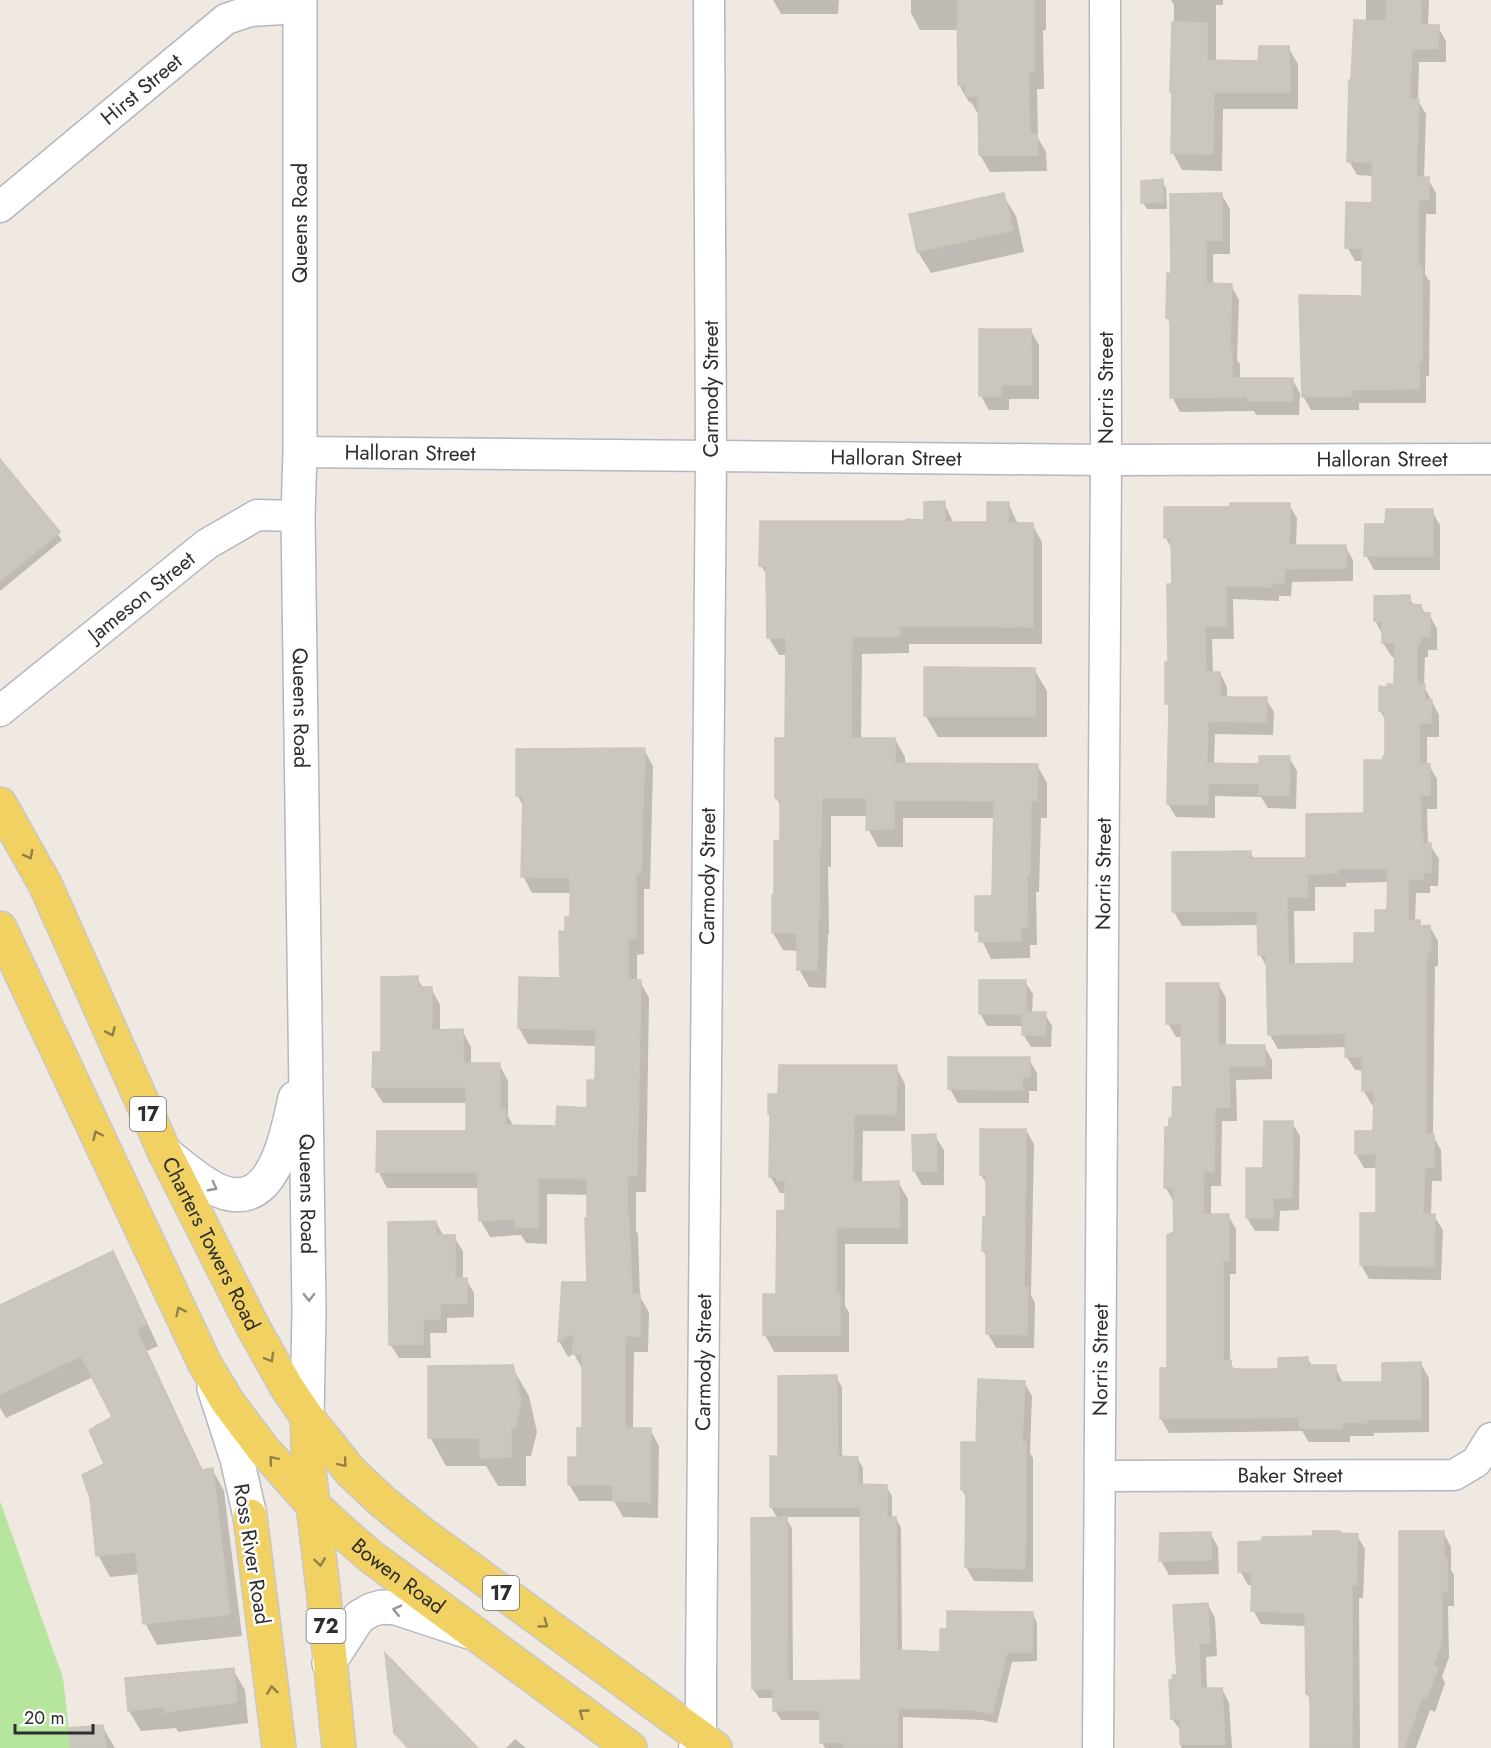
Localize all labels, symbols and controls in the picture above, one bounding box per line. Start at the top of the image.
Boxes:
street label: Hirst Street [94,47,189,132]
street label: Queens Road [285,163,315,283]
street label: Carmody Street [696,320,726,458]
street label: Norris Street [1091,332,1121,444]
street label: Halloran Street [344,437,476,469]
street label: Halloran Street [830,442,962,474]
street label: Halloran Street [1316,444,1448,474]
street label: Jameson Street [79,544,202,651]
street label: Queens Road [285,648,316,768]
street label: Carmody Street [692,807,723,945]
street label: Norris Street [1088,818,1119,930]
one-way arrow [22,849,33,859]
one-way arrow [103,1025,115,1036]
road number: 17 [130,1097,166,1131]
one-way arrow [93,1130,105,1141]
street label: Queens Road [292,1133,323,1254]
street label: Charters Towers Road [154,1151,267,1336]
one-way arrow [207,1180,217,1191]
one-way arrow [303,1292,315,1301]
street label: Carmody Street [688,1293,719,1431]
street label: Norris Street [1085,1304,1116,1416]
one-way arrow [176,1307,188,1318]
one-way arrow [263,1352,274,1362]
one-way arrow [269,1456,280,1467]
one-way arrow [336,1456,347,1467]
street label: Baker Street [1237,1460,1343,1491]
street label: Ross River Road [226,1481,278,1627]
street label: Bowen Road [345,1531,451,1621]
one-way arrow [313,1557,325,1566]
road number: 17 [483,1576,519,1610]
one-way arrow [393,1604,403,1617]
road number: 72 [306,1609,346,1643]
one-way arrow [538,1617,549,1628]
one-way arrow [266,1685,278,1695]
scale bar [15,1697,93,1735]
text: 20 m [24,1705,64,1731]
one-way arrow [578,1710,589,1721]

